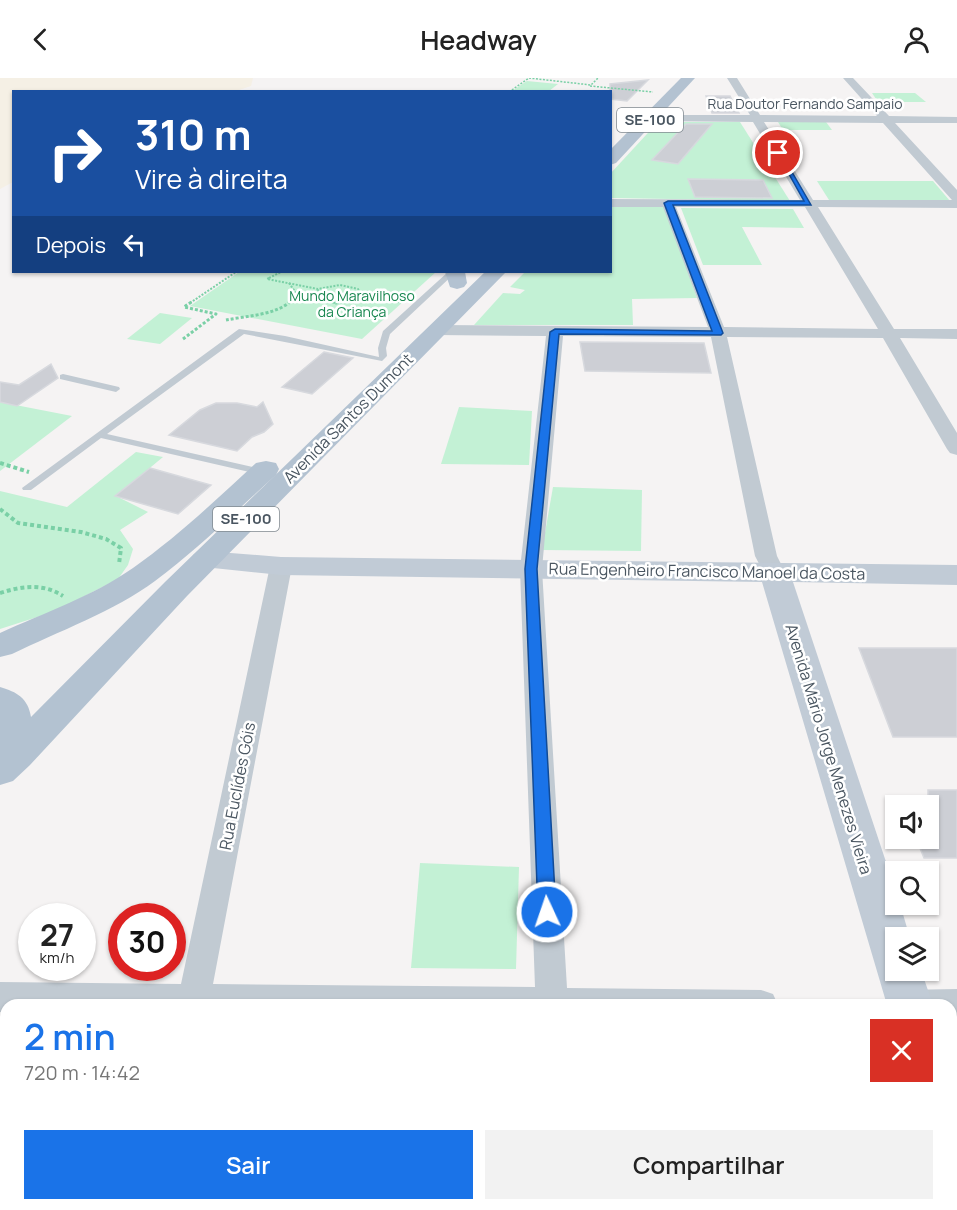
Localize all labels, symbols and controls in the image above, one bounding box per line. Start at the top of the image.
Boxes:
text: Headway [420,21,537,58]
icon: back [24,23,57,56]
icon: person [900,23,933,56]
street label: Rua Doutor Fernando Sampaio [708,94,902,113]
text: 310 m [135,105,252,163]
road number: SE-100 [617,108,683,132]
icon: right [36,114,114,192]
pin [752,127,803,178]
icon: arrive [761,136,794,169]
text: Vire à direita [135,160,288,197]
icon: left [118,228,151,261]
text: Depois [36,230,106,260]
park label: Mundo Maravilhoso da Criança [289,286,415,321]
street label: Avenida Santos Dumont [278,348,418,488]
road number: SE-100 [213,507,279,531]
street label: Rua Engenheiro Francisco Manoel da Costa [548,557,866,585]
street label: Avenida Mário Jorge Menezes Vieira [780,621,878,877]
street label: Rua Euclídes Góis [214,720,260,852]
map controls [885,795,939,981]
button: sound [885,795,939,849]
button: search [885,861,939,915]
position arrow [515,880,579,944]
speed limit sign: 30 [108,903,186,981]
text: 27 [40,914,74,955]
button: layers [885,927,939,981]
text: km/h [40,947,74,968]
text: 2 min [24,1012,116,1061]
button: close [870,1019,933,1082]
text: 720 m · 14:42 [24,1059,140,1086]
button: Sair [24,1130,473,1199]
button: Compartilhar [485,1130,933,1199]

